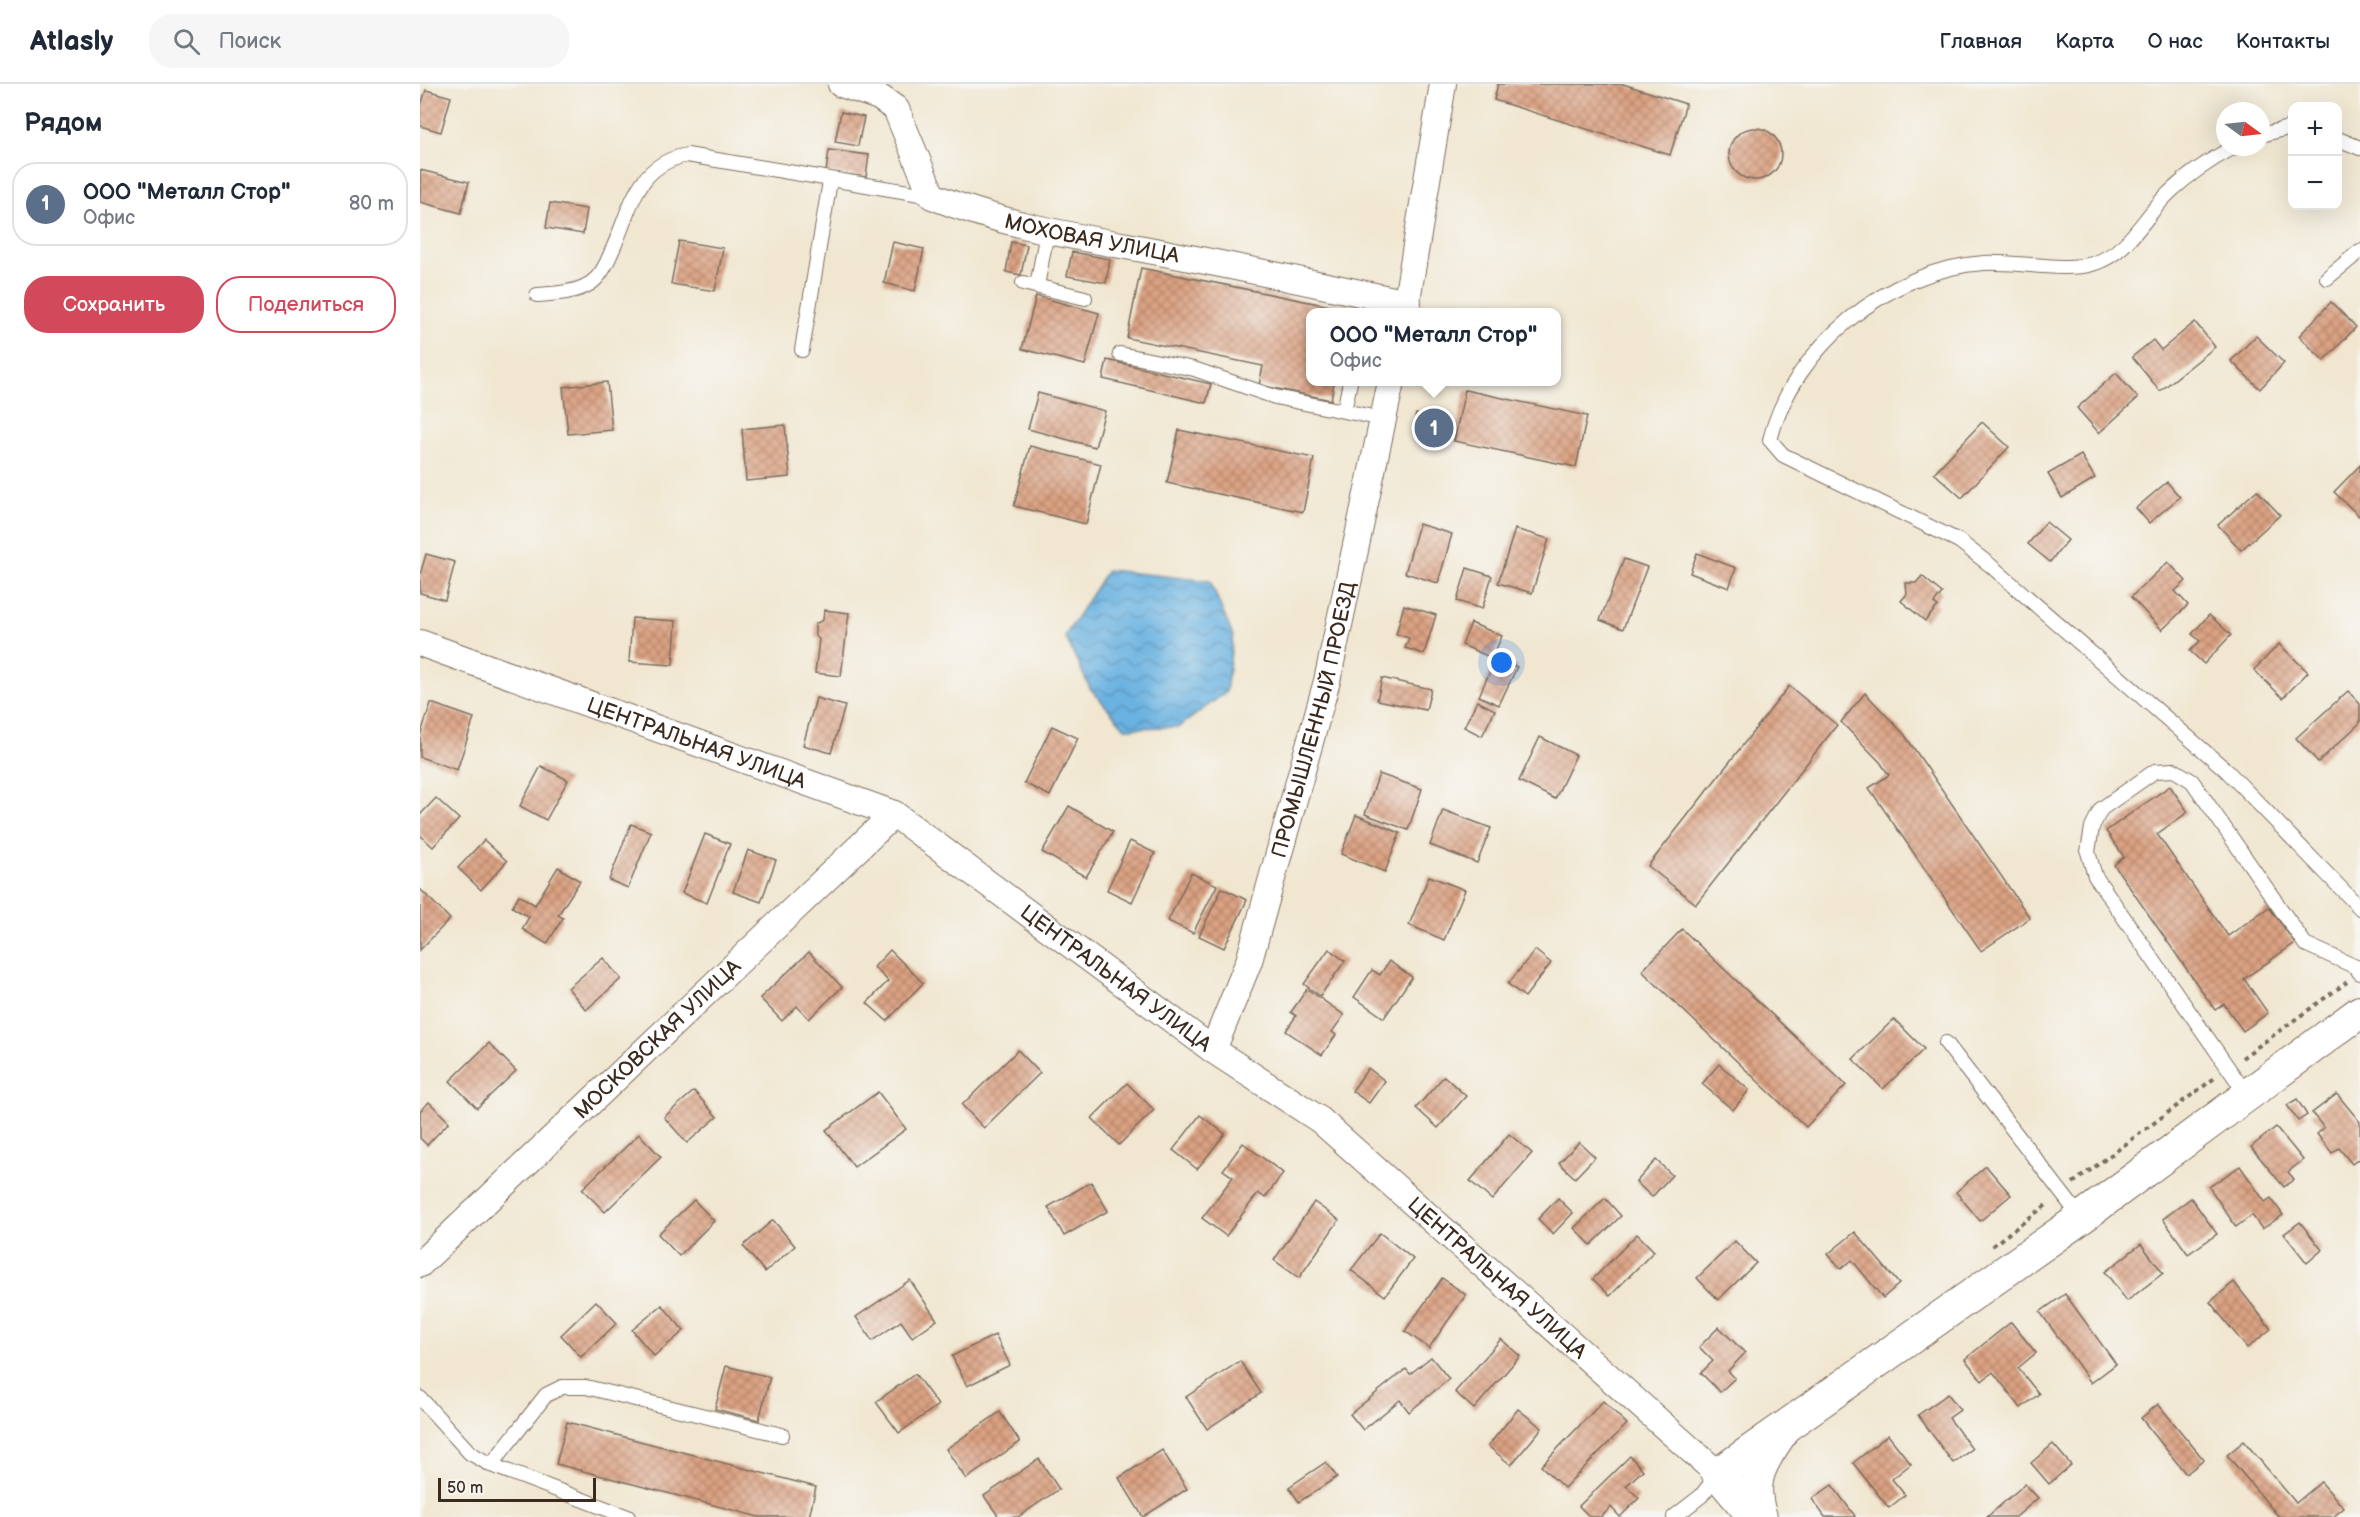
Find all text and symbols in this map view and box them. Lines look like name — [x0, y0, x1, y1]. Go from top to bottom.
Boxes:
search box — [149, 14, 569, 68]
text: Atlasly — [30, 25, 113, 58]
icon: search — [170, 25, 203, 58]
text: Поиск — [218, 28, 281, 55]
text: Главная — [1939, 29, 2022, 54]
text: Карта — [2055, 29, 2114, 54]
text: О нас — [2147, 29, 2203, 54]
text: Контакты — [2236, 29, 2330, 54]
north arrow — [2216, 102, 2270, 156]
map controls — [2288, 102, 2342, 210]
button: + — [2288, 102, 2342, 156]
text: Рядом — [24, 108, 102, 139]
button: − — [2288, 156, 2342, 210]
text: ООО "Металл Стор" — [83, 179, 291, 206]
text: 1 — [41, 192, 50, 216]
text: 80 m — [349, 192, 394, 216]
text: Офис — [83, 206, 135, 230]
street label: МОХОВАЯ УЛИЦА — [1002, 209, 1182, 269]
button: Сохранить — [24, 276, 204, 333]
button: Поделиться — [216, 276, 396, 333]
popup — [1306, 308, 1561, 386]
text: ООО "Металл Стор" — [1330, 322, 1537, 349]
text: Офис — [1330, 349, 1382, 373]
pin: 1 — [1414, 406, 1454, 450]
street label: ПРОМЫШЛЕННЫЙ ПРОЕЗД — [1266, 579, 1361, 861]
your location — [1487, 648, 1516, 677]
street label: ЦЕНТРАЛЬНАЯ УЛИЦА — [583, 692, 810, 794]
street label: ЦЕНТРАЛЬНАЯ УЛИЦА — [1015, 900, 1216, 1058]
street label: МОСКОВСКАЯ УЛИЦА — [569, 954, 746, 1124]
street label: ЦЕНТРАЛЬНАЯ УЛИЦА — [1402, 1192, 1592, 1364]
scale bar — [438, 1475, 596, 1502]
text: 50 m — [447, 1479, 483, 1498]

